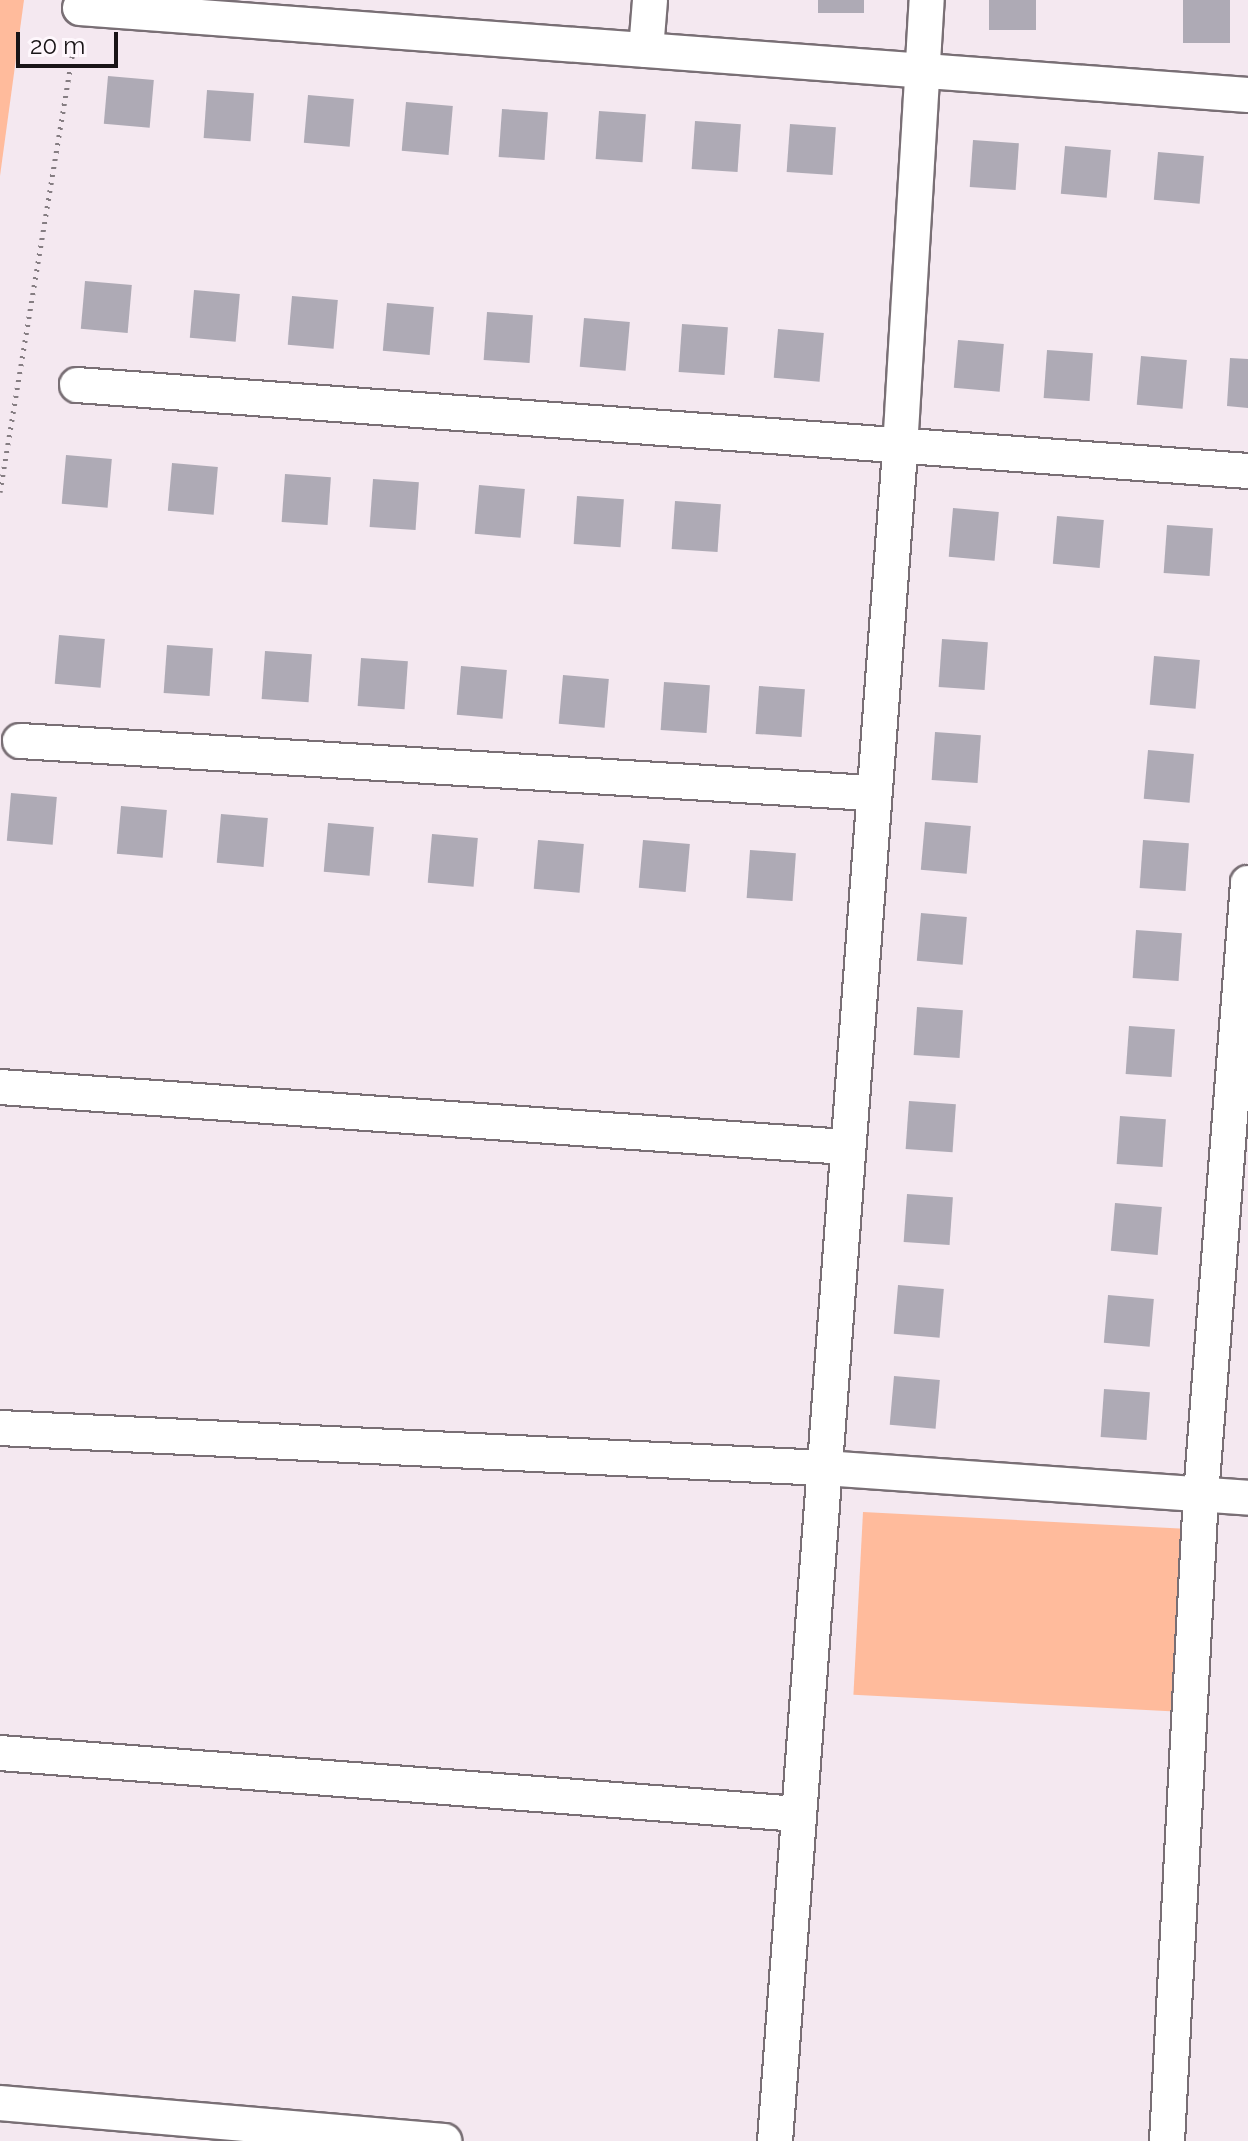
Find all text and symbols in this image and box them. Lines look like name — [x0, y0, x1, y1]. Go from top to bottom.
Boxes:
scale bar — [20, 16, 122, 66]
text: 20 m — [30, 31, 85, 60]

